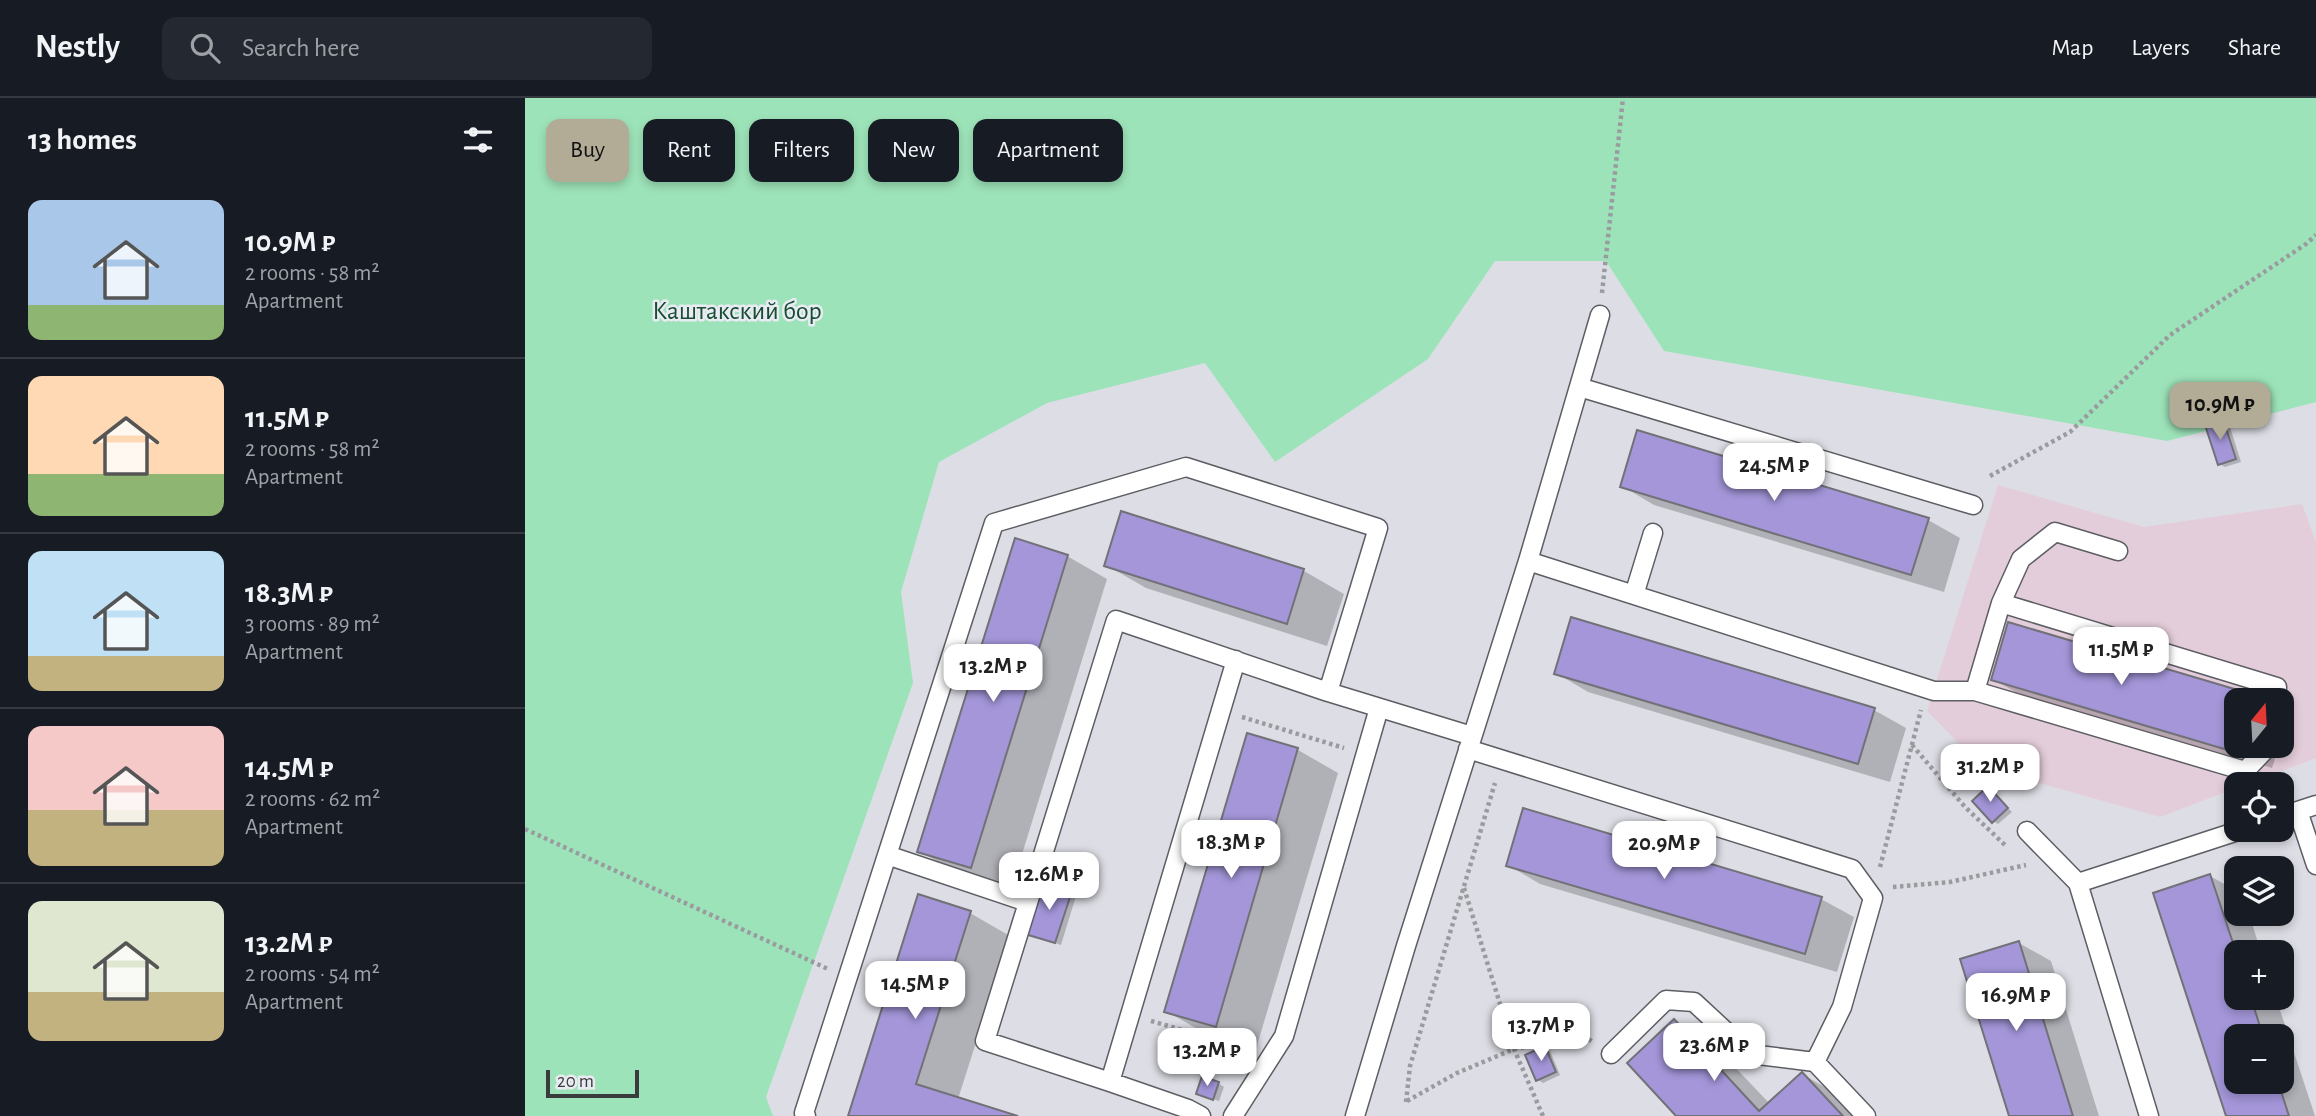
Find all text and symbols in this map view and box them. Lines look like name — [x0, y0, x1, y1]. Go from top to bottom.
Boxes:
search box — [162, 17, 652, 80]
icon: search — [186, 29, 224, 67]
text: Nestly — [35, 31, 120, 64]
text: Search here — [242, 35, 360, 61]
text: Map — [2051, 36, 2093, 60]
text: Layers — [2131, 36, 2190, 60]
text: Share — [2228, 36, 2281, 60]
chip: Buy — [546, 119, 629, 182]
chip: Rent — [643, 119, 735, 182]
chip: Filters — [749, 119, 854, 182]
chip: New — [868, 119, 959, 182]
chip: Apartment — [973, 119, 1123, 182]
icon: filters — [459, 121, 497, 159]
text: 13 homes — [28, 125, 137, 155]
text: 10.9M ₽ — [245, 227, 335, 257]
icon: home — [84, 228, 168, 312]
text: 2 rooms · 58 m² — [245, 262, 380, 285]
text: Apartment — [245, 290, 343, 313]
park label: Каштакский бор — [652, 298, 822, 324]
pin: 10.9M ₽ — [2155, 382, 2285, 442]
text: 10.9M ₽ — [2185, 393, 2255, 416]
text: 11.5M ₽ — [245, 403, 329, 433]
icon: home — [84, 404, 168, 488]
text: 2 rooms · 58 m² — [245, 438, 380, 461]
pin: 24.5M ₽ — [1709, 444, 1839, 503]
text: 24.5M ₽ — [1739, 454, 1809, 477]
text: Apartment — [245, 466, 343, 489]
text: 18.3M ₽ — [245, 578, 333, 608]
icon: home — [84, 579, 168, 663]
text: 3 rooms · 89 m² — [245, 613, 380, 636]
pin: 11.5M ₽ — [2056, 628, 2186, 687]
text: 11.5M ₽ — [2089, 638, 2153, 661]
text: Apartment — [245, 641, 343, 664]
pin: 13.2M ₽ — [928, 644, 1058, 704]
text: 13.2M ₽ — [960, 655, 1026, 678]
north arrow — [2224, 688, 2294, 758]
map controls — [2224, 688, 2294, 1094]
pin: 31.2M ₽ — [1925, 744, 2055, 804]
text: 14.5M ₽ — [245, 753, 333, 783]
icon: home — [84, 754, 168, 838]
text: 31.2M ₽ — [1957, 755, 2023, 778]
button: locate — [2224, 772, 2294, 842]
text: 2 rooms · 62 m² — [245, 788, 380, 811]
text: Apartment — [245, 816, 343, 839]
pin: 18.3M ₽ — [1166, 820, 1296, 880]
pin: 20.9M ₽ — [1599, 822, 1729, 881]
text: 18.3M ₽ — [1197, 831, 1265, 854]
text: 20.9M ₽ — [1628, 832, 1700, 855]
pin: 12.6M ₽ — [984, 852, 1114, 912]
button: layers — [2224, 856, 2294, 926]
text: 12.6M ₽ — [1015, 863, 1083, 886]
text: 13.2M ₽ — [245, 928, 332, 958]
icon: home — [84, 929, 168, 1013]
button: + — [2224, 940, 2294, 1010]
pin: 14.5M ₽ — [850, 962, 980, 1021]
text: 2 rooms · 54 m² — [245, 963, 380, 986]
text: 14.5M ₽ — [881, 972, 949, 995]
pin: 16.9M ₽ — [1951, 974, 2081, 1033]
text: 16.9M ₽ — [1982, 984, 2050, 1007]
text: Apartment — [245, 991, 343, 1014]
pin: 13.7M ₽ — [1476, 1004, 1606, 1063]
text: 13.7M ₽ — [1508, 1014, 1574, 1037]
pin: 23.6M ₽ — [1649, 1024, 1779, 1083]
button: − — [2224, 1024, 2294, 1094]
pin: 13.2M ₽ — [1142, 1028, 1272, 1088]
text: 23.6M ₽ — [1679, 1034, 1749, 1057]
text: 13.2M ₽ — [1174, 1039, 1240, 1062]
scale bar — [546, 1067, 639, 1099]
text: 20 m — [557, 1072, 594, 1091]

